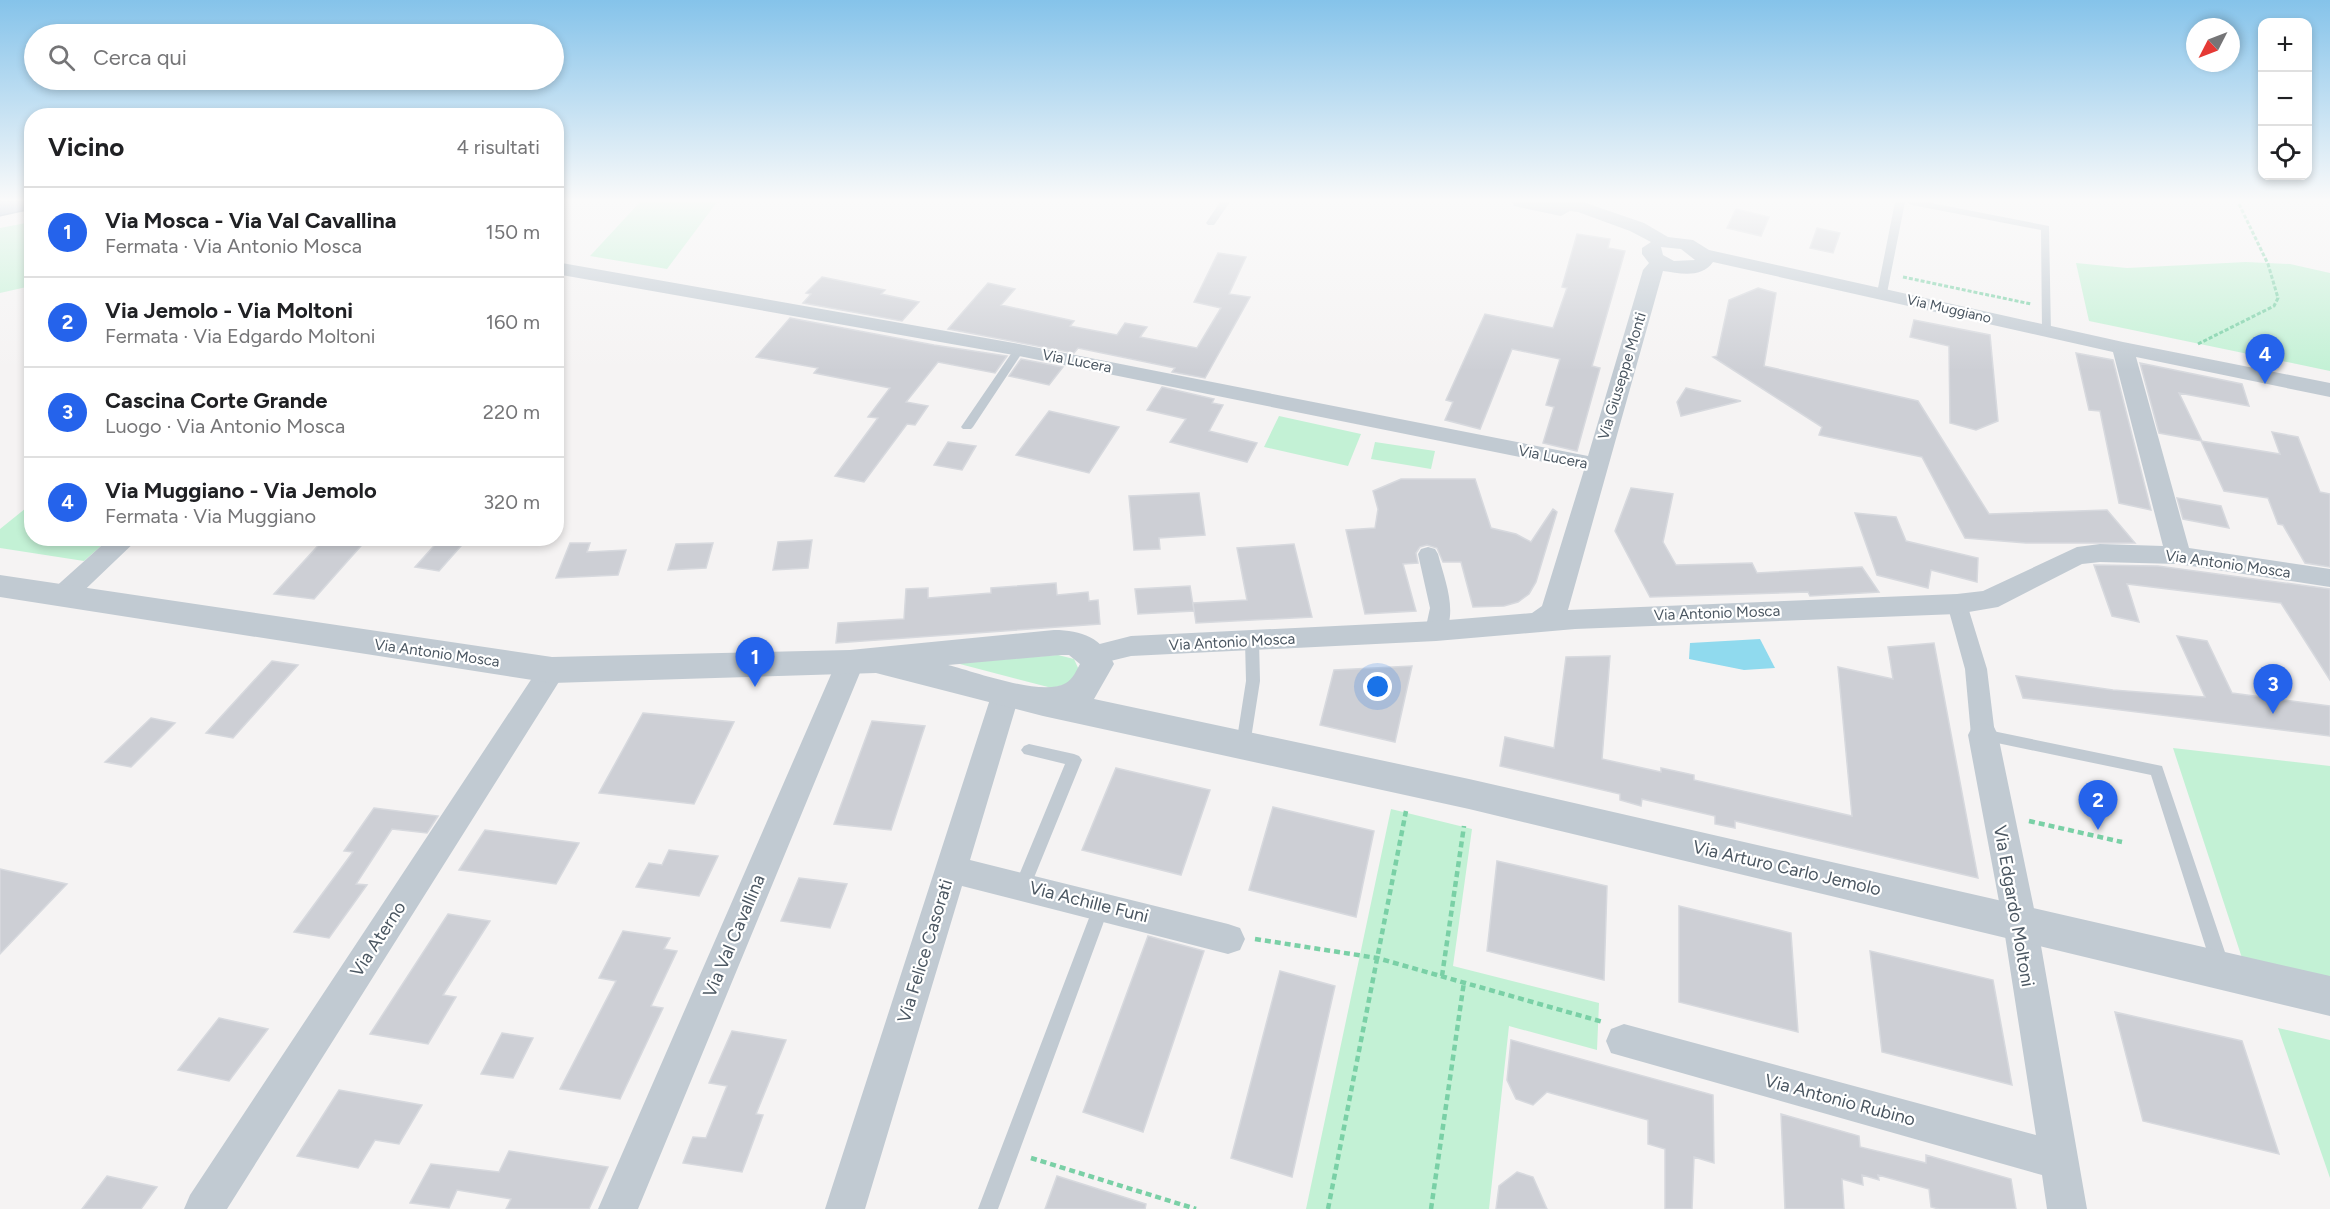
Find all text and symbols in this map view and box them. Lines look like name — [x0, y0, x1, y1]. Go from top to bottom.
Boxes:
north arrow — [2186, 18, 2240, 72]
map controls — [2258, 18, 2312, 180]
button: + — [2258, 18, 2312, 72]
search box — [24, 24, 564, 90]
icon: search — [45, 41, 78, 74]
text: Cerca qui — [93, 44, 187, 71]
button: − — [2258, 72, 2312, 126]
button: locate — [2258, 126, 2312, 180]
text: Vicino — [48, 131, 124, 163]
text: 4 risultati — [456, 135, 540, 159]
text: Via Mosca - Via Val Cavallina — [105, 207, 396, 234]
text: 1 — [63, 220, 72, 244]
text: 150 m — [485, 220, 540, 244]
text: Fermata · Via Antonio Mosca — [105, 234, 362, 258]
street label: Via Muggiano — [1905, 291, 1993, 327]
text: Via Jemolo - Via Moltoni — [105, 297, 353, 324]
text: 2 — [62, 310, 73, 334]
text: 160 m — [486, 310, 540, 334]
street label: Via Giuseppe Monti — [1594, 310, 1650, 442]
text: Fermata · Via Edgardo Moltoni — [105, 324, 375, 348]
pin: 4 — [2246, 334, 2284, 384]
street label: Via Lucera — [1041, 345, 1113, 377]
text: Cascina Corte Grande — [105, 387, 328, 414]
text: 3 — [62, 400, 73, 424]
text: 220 m — [483, 400, 540, 424]
text: Luogo · Via Antonio Mosca — [105, 414, 345, 438]
street label: Via Lucera — [1517, 441, 1589, 473]
text: Via Muggiano - Via Jemolo — [105, 477, 377, 504]
text: 4 — [61, 490, 74, 514]
text: 320 m — [483, 490, 540, 514]
text: Fermata · Via Muggiano — [105, 504, 316, 528]
street label: Via Antonio Mosca — [2164, 546, 2292, 582]
street label: Via Antonio Mosca — [1653, 602, 1781, 624]
street label: Via Antonio Mosca — [1168, 630, 1296, 654]
street label: Via Antonio Mosca — [373, 635, 501, 671]
pin: 1 — [736, 638, 774, 687]
pin: 3 — [2254, 664, 2292, 714]
your location — [1363, 672, 1392, 701]
pin: 2 — [2078, 780, 2118, 830]
street label: Via Edgardo Moltoni — [1989, 823, 2039, 989]
street label: Via Arturo Carlo Jemolo — [1691, 836, 1883, 900]
street label: Via Val Cavallina — [698, 871, 770, 1001]
street label: Via Felice Casorati — [893, 876, 957, 1026]
street label: Via Achille Funi — [1027, 877, 1151, 927]
street label: Via Aterno — [345, 897, 411, 981]
street label: Via Antonio Rubino — [1762, 1069, 1918, 1131]

